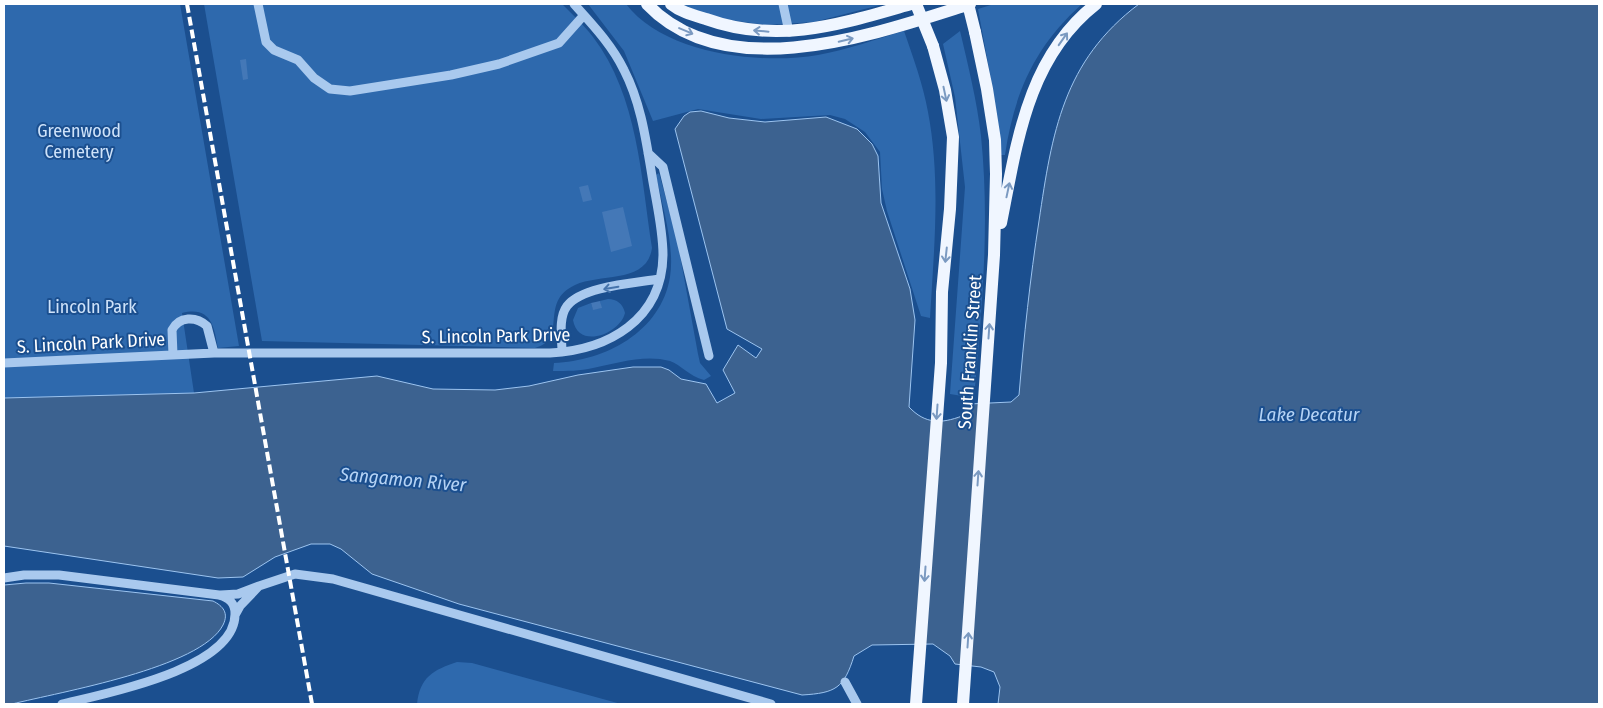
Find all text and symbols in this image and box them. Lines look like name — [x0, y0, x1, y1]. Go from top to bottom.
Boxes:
one-way arrow — [678, 27, 694, 36]
one-way arrow — [753, 27, 769, 36]
one-way arrow — [1058, 32, 1068, 46]
one-way arrow — [837, 35, 853, 44]
one-way arrow — [941, 85, 950, 101]
park label: Greenwood Cemetery — [37, 120, 121, 163]
one-way arrow — [1003, 182, 1013, 198]
one-way arrow — [941, 247, 951, 263]
street label: South Franklin Street — [954, 274, 986, 430]
one-way arrow — [603, 283, 619, 293]
park label: Lincoln Park — [47, 296, 137, 318]
one-way arrow — [984, 323, 993, 339]
street label: S. Lincoln Park Drive — [422, 324, 571, 348]
street label: S. Lincoln Park Drive — [16, 328, 166, 358]
water label: Lake Decatur — [1259, 403, 1361, 426]
one-way arrow — [933, 404, 942, 420]
water label: Sangamon River — [338, 462, 468, 497]
one-way arrow — [974, 470, 983, 486]
one-way arrow — [920, 566, 929, 582]
one-way arrow — [963, 633, 972, 649]

